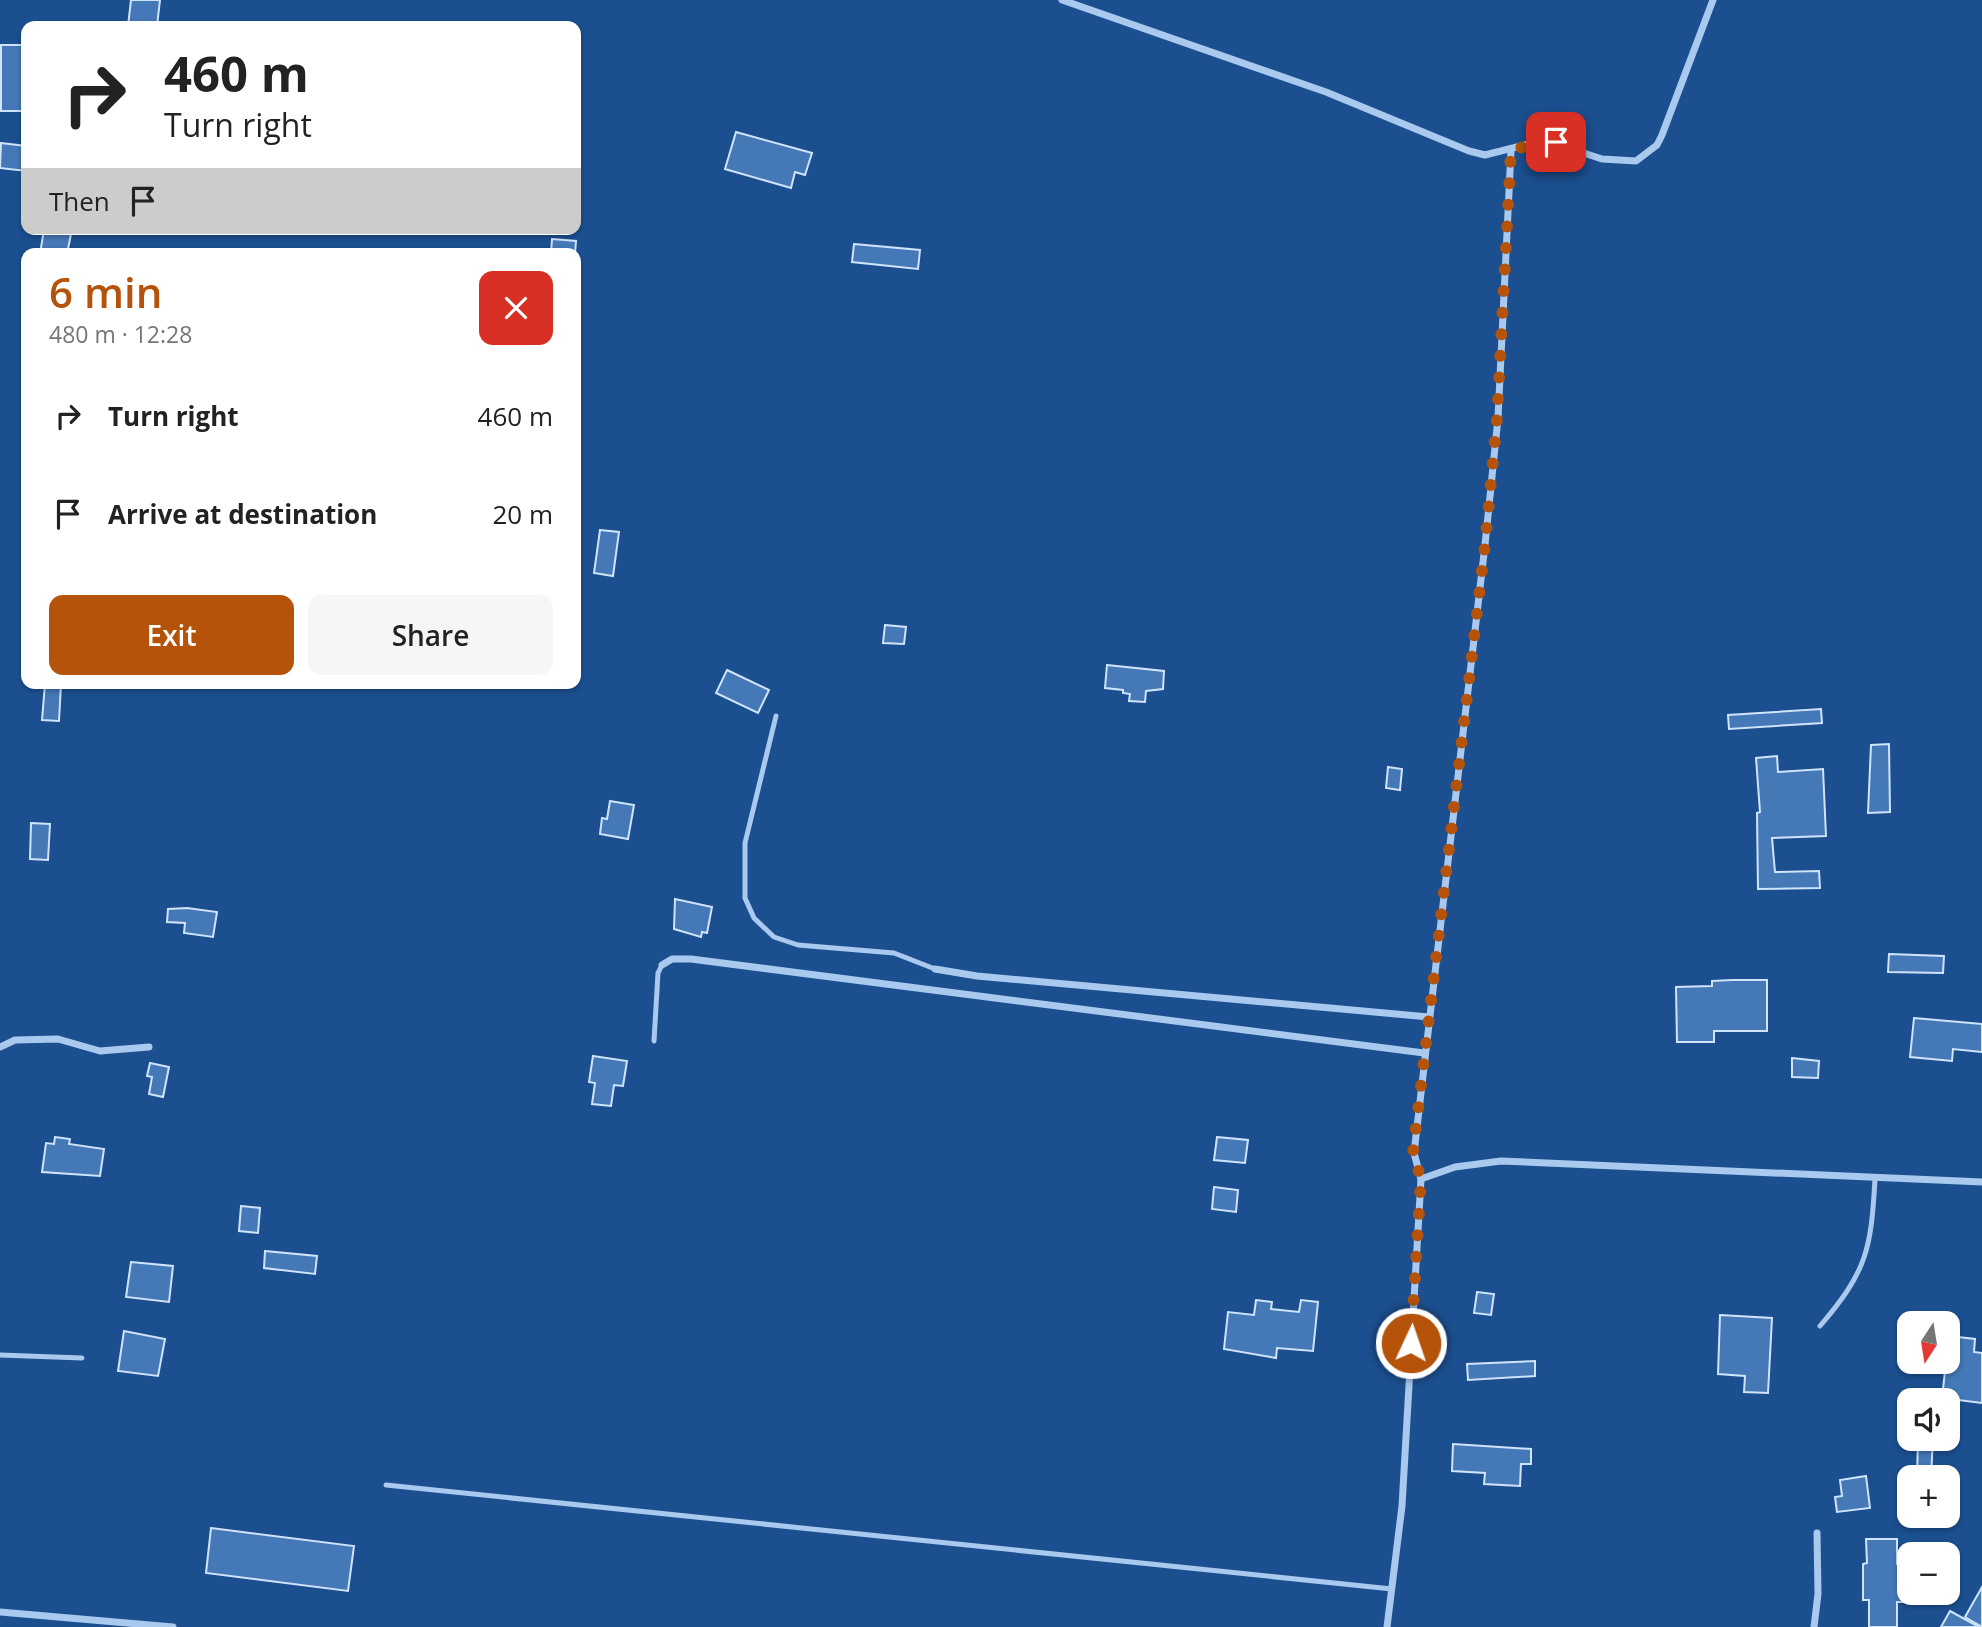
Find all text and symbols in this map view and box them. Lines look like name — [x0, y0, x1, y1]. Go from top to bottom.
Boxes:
text: 460 m — [164, 40, 309, 106]
icon: right — [49, 49, 140, 140]
text: Turn right — [164, 103, 312, 146]
pin — [1526, 112, 1586, 172]
icon: arrive — [1537, 123, 1575, 161]
icon: arrive — [124, 182, 162, 220]
text: Then — [49, 183, 110, 219]
text: 6 min — [49, 263, 162, 320]
button: close — [479, 271, 553, 345]
text: 480 m · 12:28 — [49, 318, 192, 350]
icon: right — [49, 397, 87, 435]
text: Turn right — [108, 398, 239, 434]
text: 460 m — [478, 398, 553, 434]
icon: arrive — [49, 495, 87, 533]
text: Arrive at destination — [108, 496, 377, 532]
text: 20 m — [492, 496, 553, 532]
button: Exit — [49, 595, 294, 675]
button: Share — [308, 595, 553, 675]
position arrow — [1374, 1306, 1448, 1380]
north arrow — [1897, 1311, 1960, 1374]
map controls — [1897, 1311, 1960, 1605]
button: sound — [1897, 1388, 1960, 1451]
button: + — [1897, 1465, 1960, 1528]
button: − — [1897, 1542, 1960, 1605]

